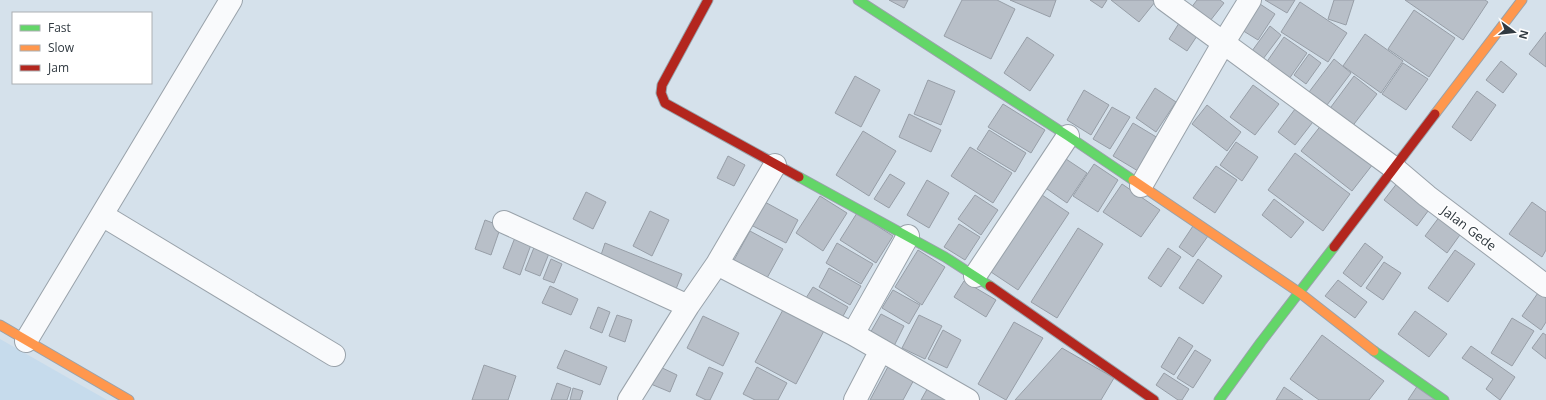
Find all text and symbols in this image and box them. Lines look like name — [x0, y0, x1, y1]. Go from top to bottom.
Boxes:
legend — [12, 12, 152, 84]
north arrow — [1494, 12, 1534, 52]
text: Fast — [48, 19, 71, 36]
text: N — [1516, 28, 1533, 41]
text: Slow — [48, 39, 75, 56]
text: Jam — [47, 59, 69, 76]
street label: Jalan Gede — [1436, 200, 1500, 255]

